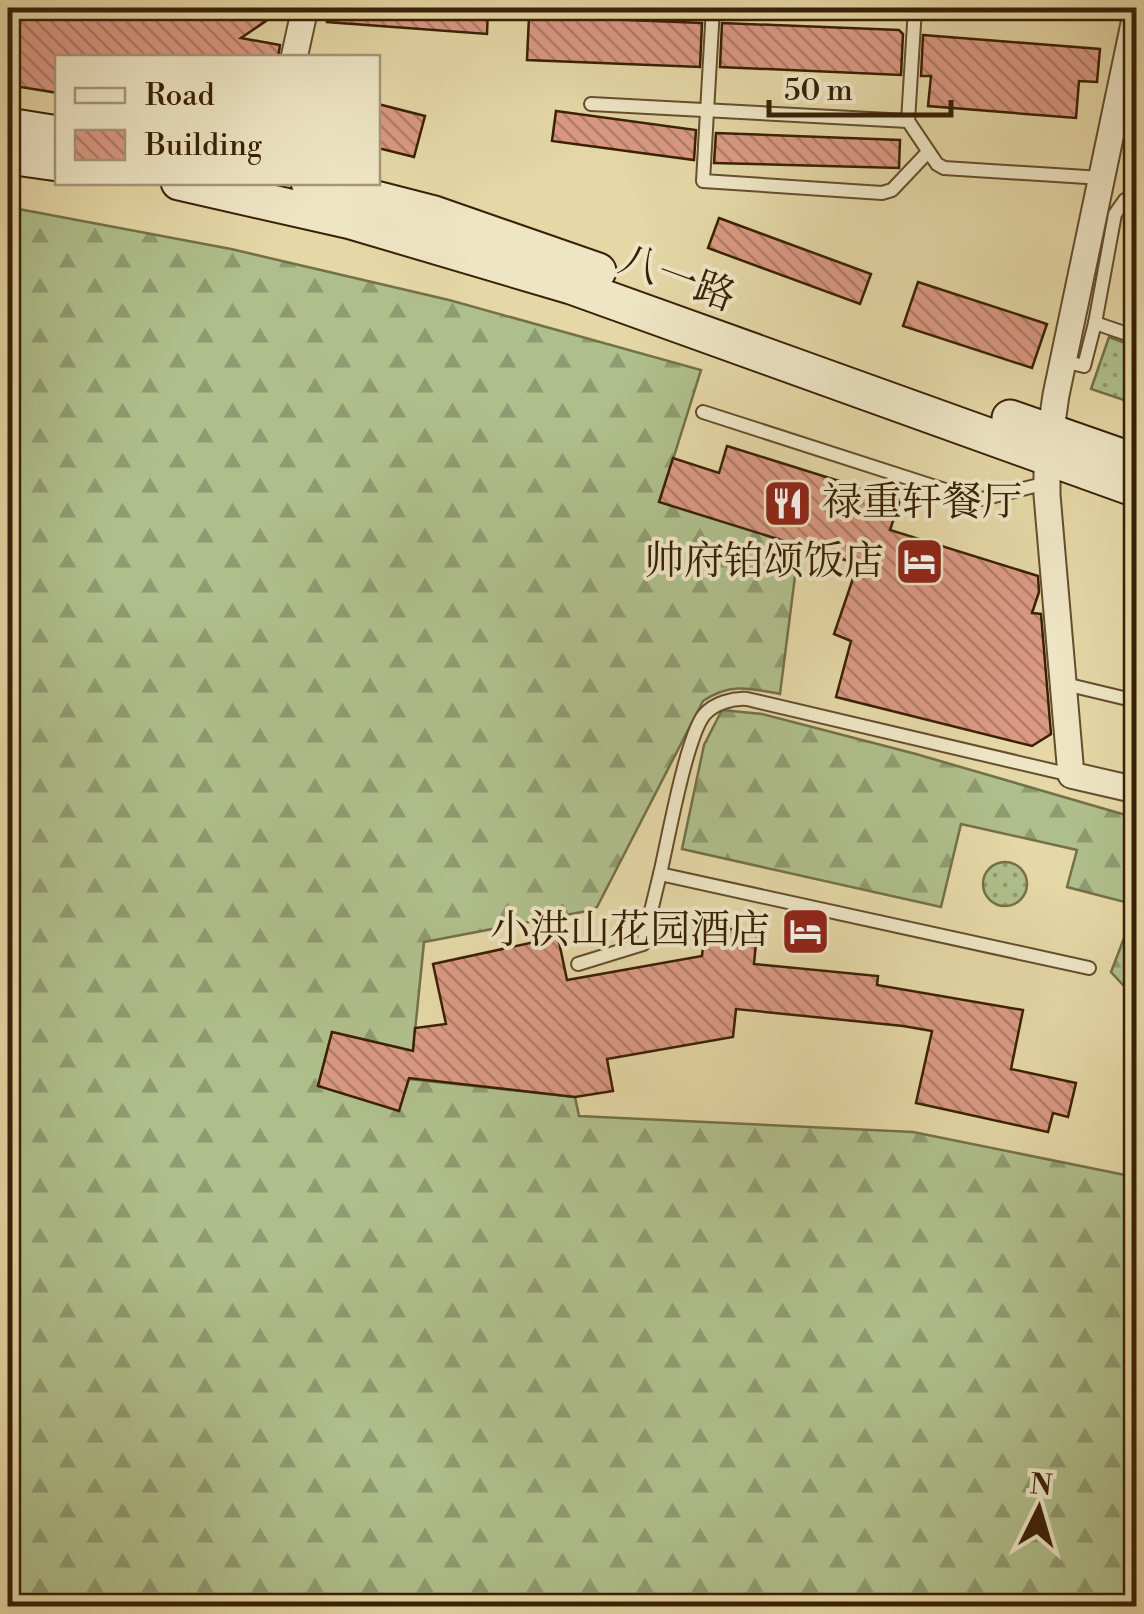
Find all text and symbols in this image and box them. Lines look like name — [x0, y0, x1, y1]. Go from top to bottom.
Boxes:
legend — [55, 55, 380, 185]
scale bar — [769, 55, 952, 117]
text: 50 m — [784, 72, 853, 110]
text: Road — [145, 77, 215, 115]
text: Building — [144, 127, 263, 165]
street label: 八一路 — [612, 235, 742, 323]
restaurant icon: 禄重轩餐厅 — [761, 477, 813, 529]
place label: 禄重轩餐厅 — [822, 478, 1022, 528]
hotel icon: 帅府铂颂饭店 — [893, 536, 945, 588]
place label: 帅府铂颂饭店 — [644, 537, 884, 587]
hotel icon: 小洪山花园酒店 — [779, 905, 831, 957]
place label: 小洪山花园酒店 — [490, 906, 770, 956]
north arrow — [989, 1459, 1089, 1559]
text: N — [1028, 1467, 1054, 1504]

